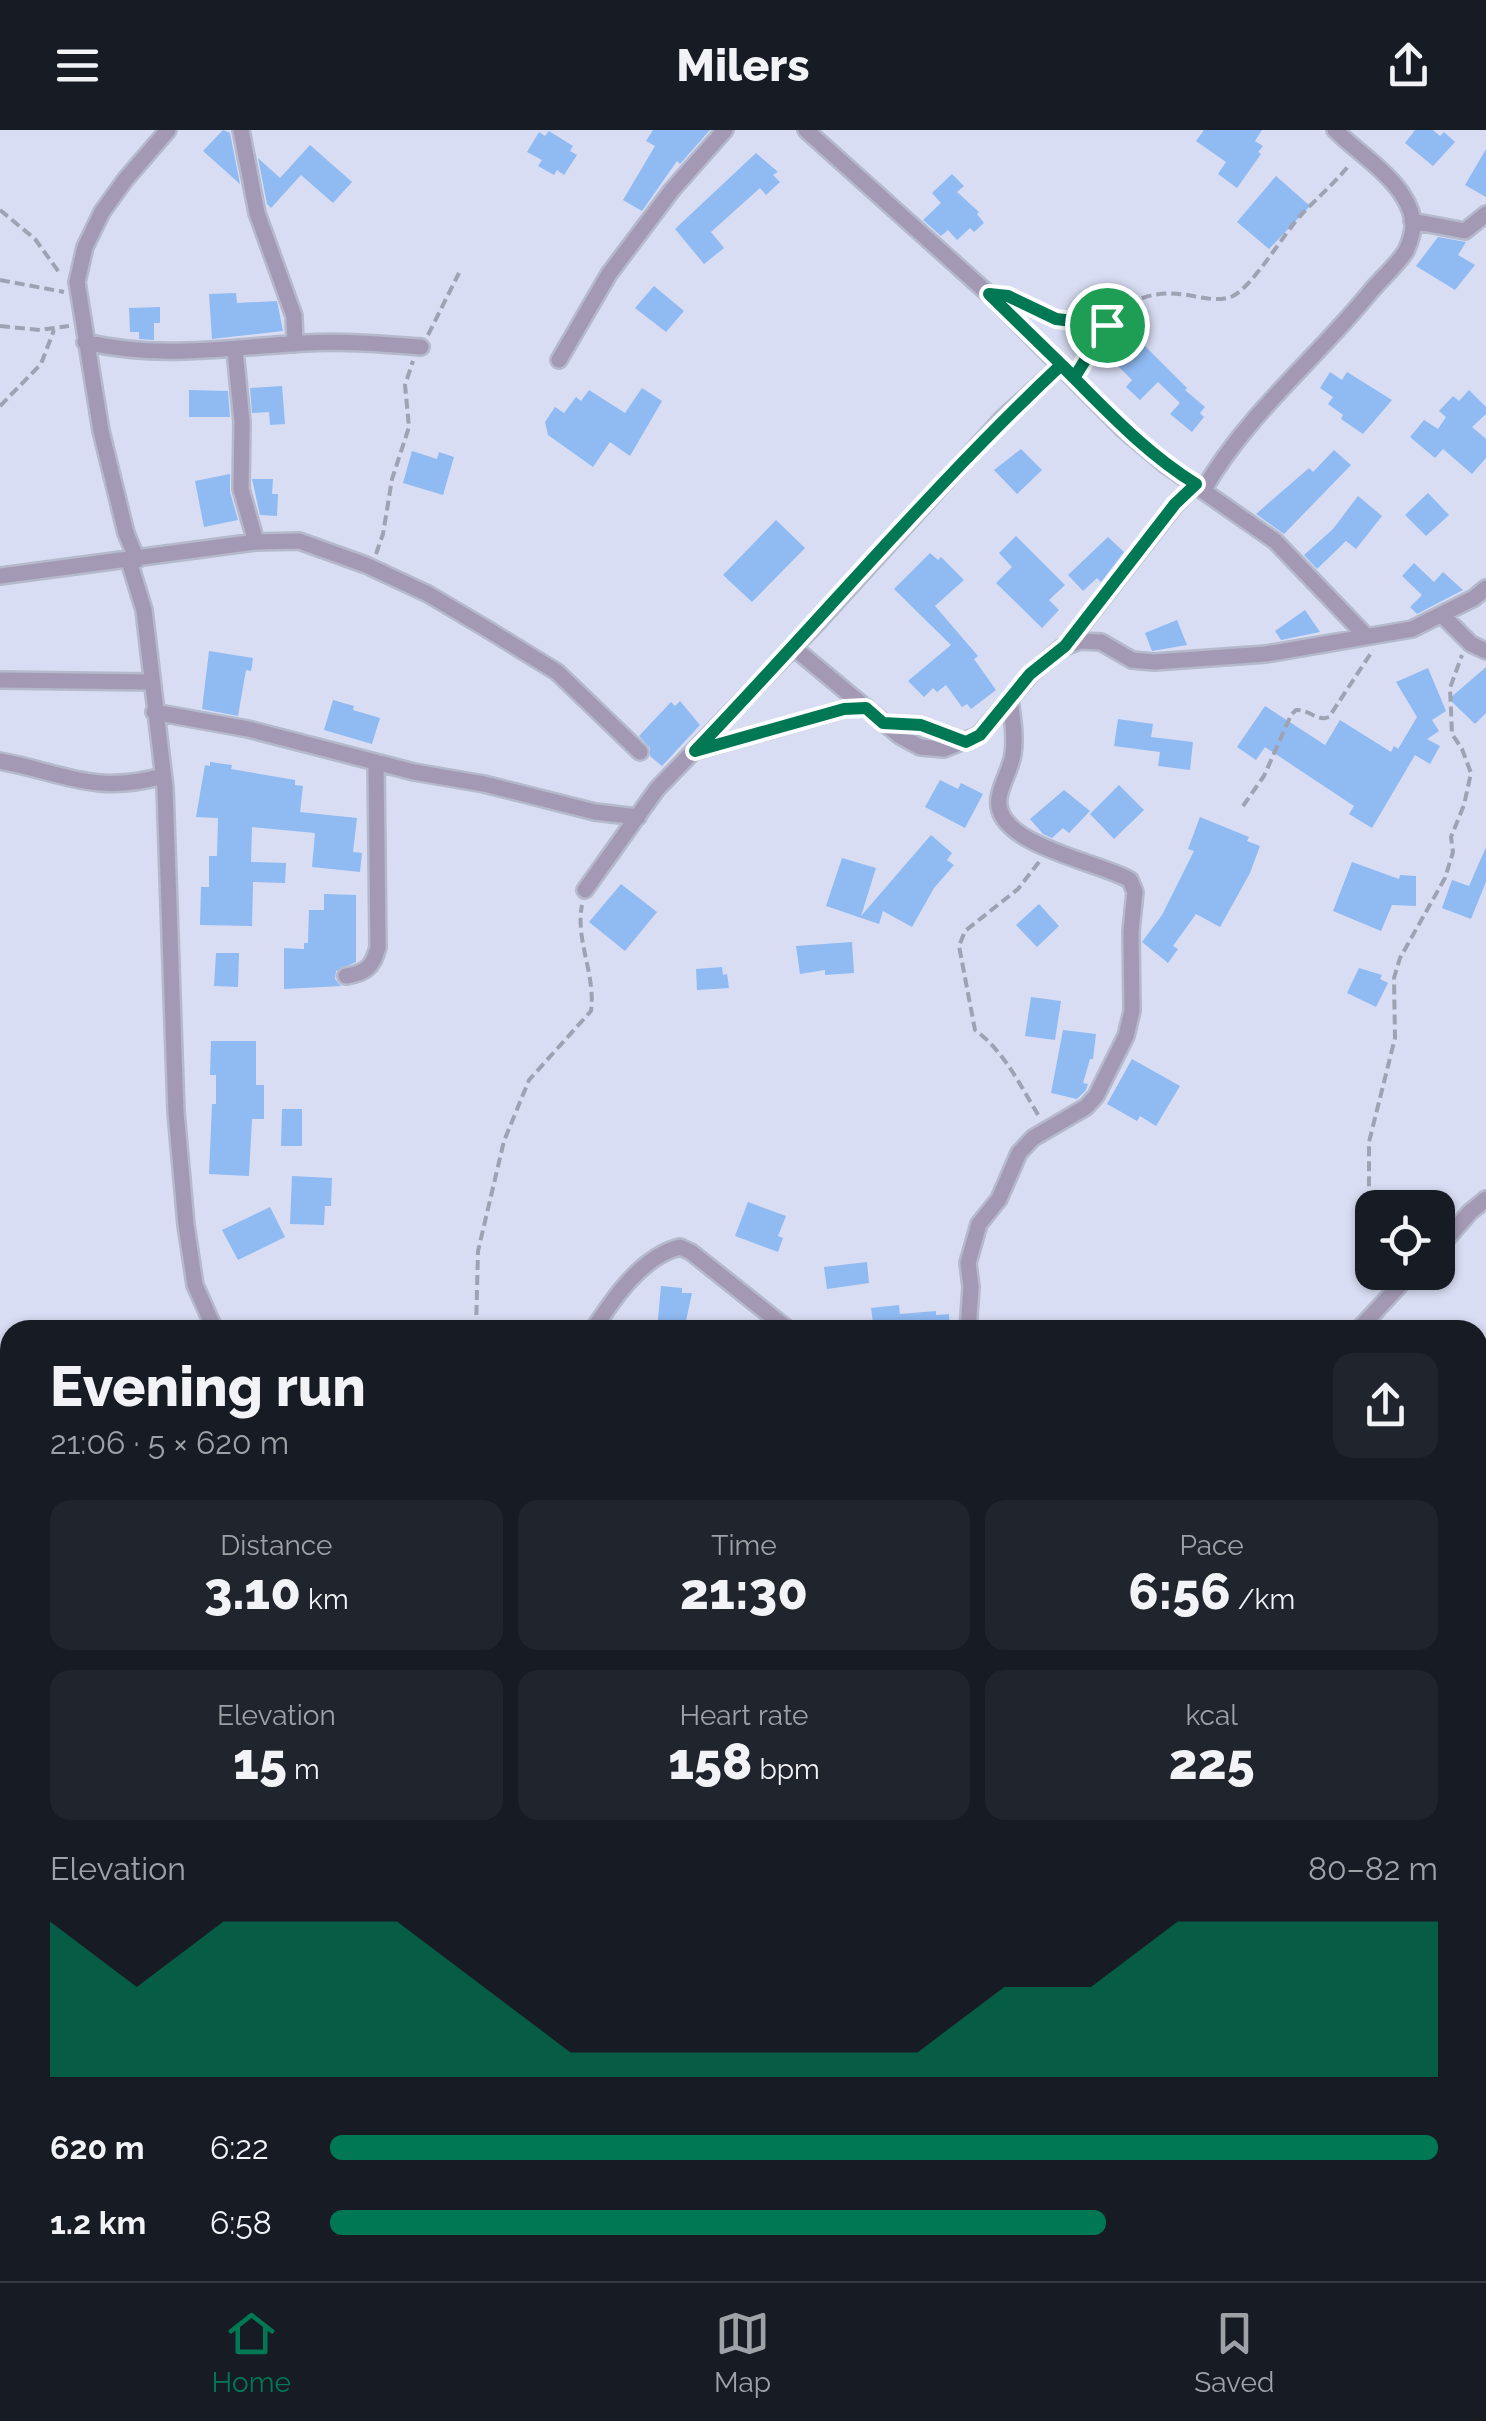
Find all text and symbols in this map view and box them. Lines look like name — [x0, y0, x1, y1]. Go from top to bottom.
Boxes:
icon: menu — [50, 38, 105, 93]
icon: share — [1381, 38, 1436, 93]
text: Milers — [676, 39, 810, 92]
pin — [1065, 283, 1150, 368]
icon: arrive — [1080, 298, 1135, 353]
map controls — [1355, 1190, 1455, 1290]
button: locate — [1355, 1190, 1455, 1290]
button: share — [1333, 1353, 1438, 1458]
text: Evening run — [50, 1354, 366, 1419]
text: 21:06 · 5 × 620 m — [50, 1424, 289, 1461]
text: Distance — [220, 1529, 332, 1562]
text: Time — [711, 1529, 777, 1562]
text: Pace — [1180, 1529, 1244, 1562]
text: 3.10 — [204, 1562, 301, 1621]
text: 21:30 — [680, 1562, 808, 1621]
text: 6:56 — [1128, 1562, 1231, 1621]
text: km — [301, 1583, 349, 1616]
text: /km — [1231, 1583, 1295, 1616]
text: Elevation — [217, 1699, 336, 1732]
text: Heart rate — [680, 1699, 808, 1732]
text: kcal — [1185, 1699, 1238, 1732]
text: 15 — [233, 1732, 287, 1791]
text: 158 — [668, 1732, 752, 1791]
text: 225 — [1169, 1732, 1255, 1791]
text: m — [287, 1753, 320, 1786]
text: bpm — [752, 1753, 820, 1786]
text: Elevation — [50, 1850, 186, 1887]
text: 80–82 m — [1308, 1850, 1438, 1887]
text: 620 m — [50, 2129, 145, 2166]
text: 6:22 — [210, 2129, 269, 2166]
text: 1.2 km — [50, 2204, 146, 2241]
text: 6:58 — [210, 2204, 272, 2241]
tab: Home — [212, 2306, 291, 2399]
tab: Map — [714, 2306, 771, 2399]
tab: Saved — [1194, 2306, 1274, 2399]

